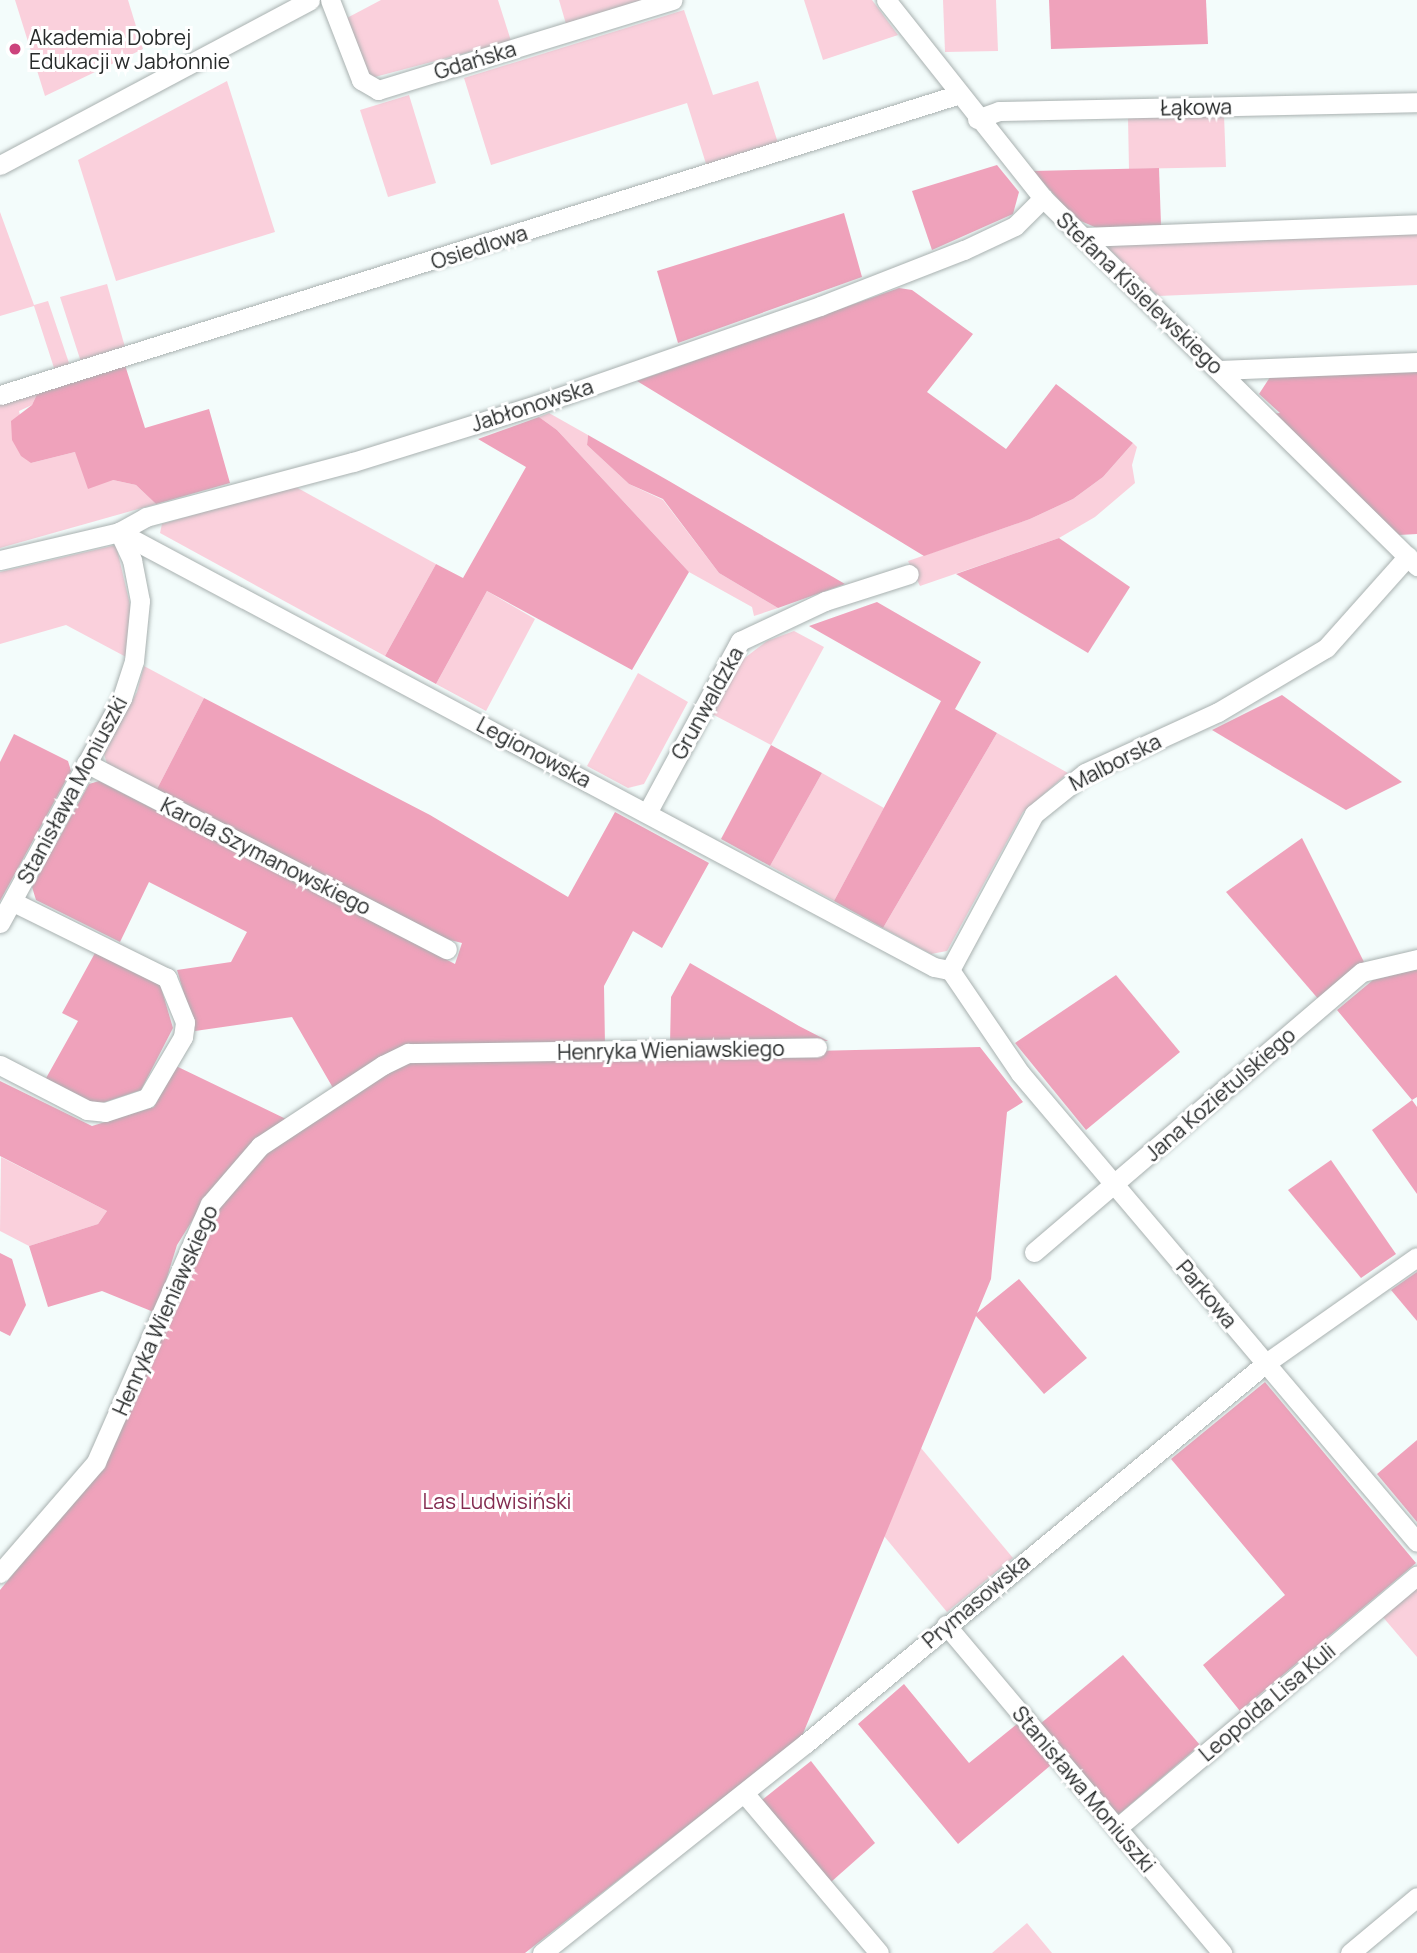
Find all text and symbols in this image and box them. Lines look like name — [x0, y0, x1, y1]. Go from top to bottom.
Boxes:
place label: Akademia Dobrej Edukacji w Jabłonnie — [29, 24, 230, 74]
street label: Gdańska — [431, 36, 519, 84]
marker: Akademia Dobrej Edukacji w Jabłonnie — [7, 41, 23, 57]
street label: Łąkowa — [1160, 94, 1232, 120]
street label: Stefana Kisielewskiego — [1051, 207, 1229, 379]
street label: Osiedlowa — [428, 220, 530, 274]
street label: Jabłonowska — [468, 373, 596, 437]
street label: Grunwaldzka — [666, 642, 748, 764]
street label: Stanisława Moniuszki — [12, 692, 132, 888]
street label: Legionowska — [472, 711, 596, 793]
street label: Malborska — [1065, 728, 1165, 796]
street label: Karola Szymanowskiego — [157, 792, 375, 920]
street label: Jana Kozietulskiego — [1140, 1022, 1300, 1166]
street label: Henryka Wieniawskiego — [557, 1035, 785, 1065]
street label: Henryka Wieniawskiego — [107, 1201, 223, 1419]
street label: Parkowa — [1171, 1255, 1243, 1333]
park label: Las Ludwisiński — [422, 1488, 572, 1514]
street label: Prymasowska — [917, 1549, 1035, 1653]
street label: Leopolda Lisa Kuli — [1194, 1638, 1340, 1766]
street label: Stanisława Moniuszki — [1007, 1701, 1161, 1877]

